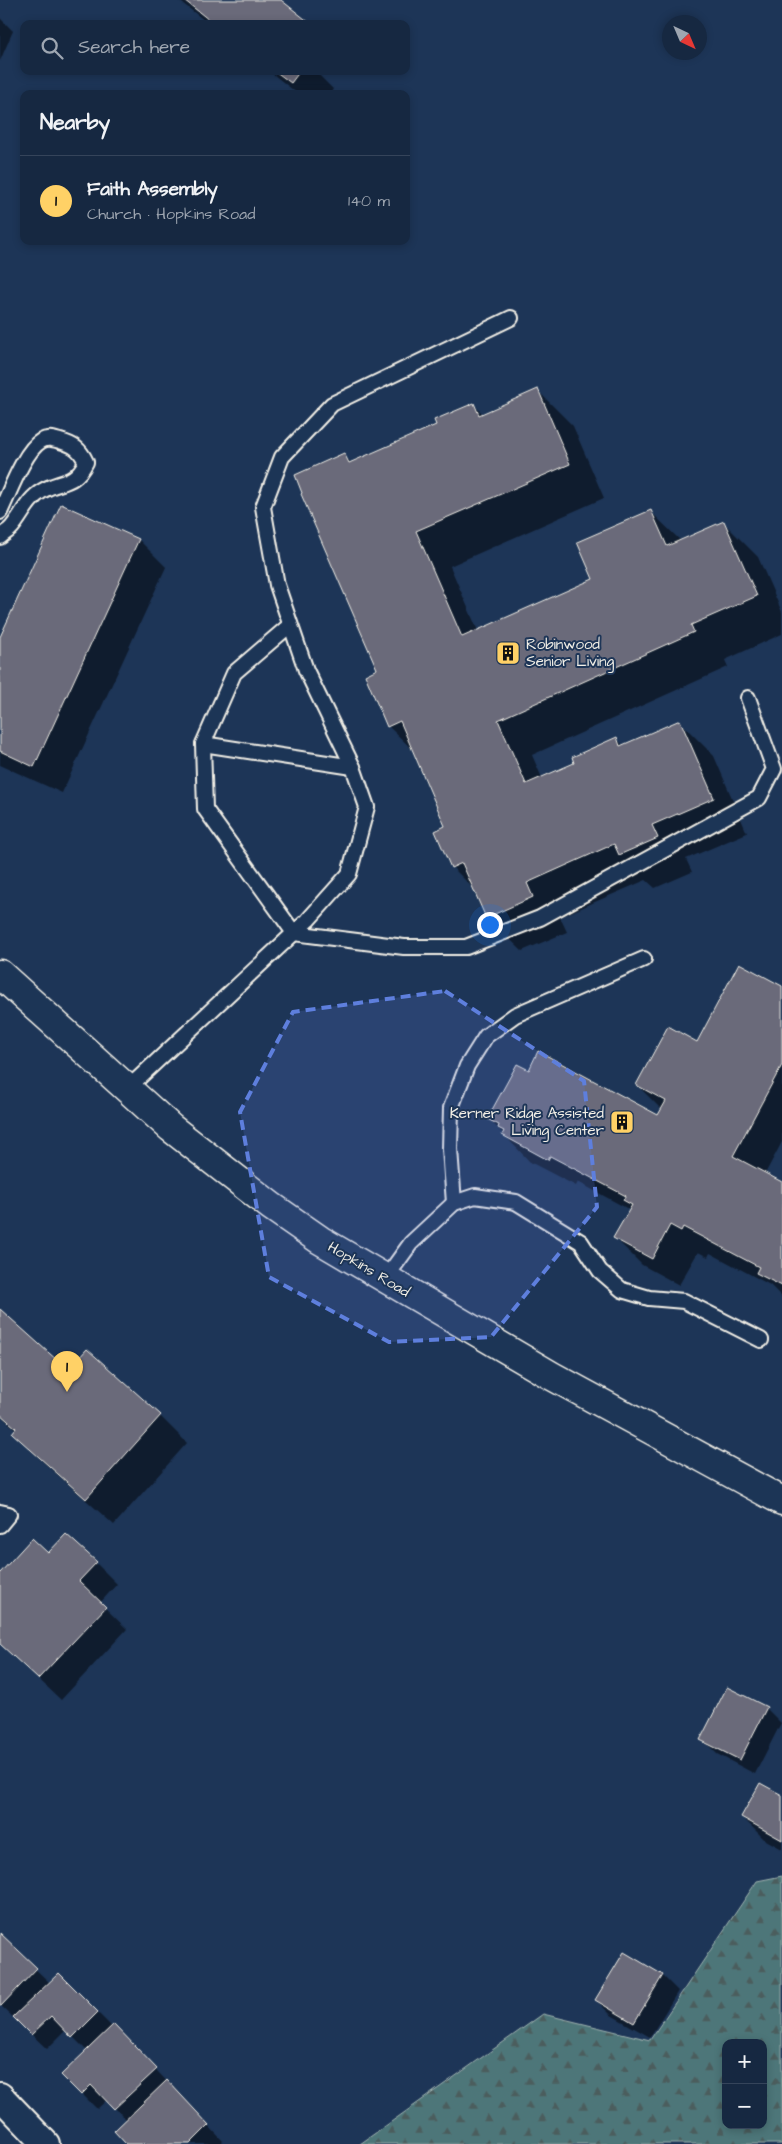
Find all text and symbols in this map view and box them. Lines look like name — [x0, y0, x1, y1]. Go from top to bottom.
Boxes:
north arrow — [662, 15, 707, 60]
search box — [20, 20, 410, 75]
icon: search — [38, 34, 66, 62]
text: Search here — [78, 34, 190, 61]
text: Nearby — [40, 108, 110, 137]
text: Faith Assembly — [87, 176, 218, 203]
text: 1 — [55, 190, 57, 212]
text: 140 m — [348, 190, 390, 212]
text: Church · Hopkins Road — [87, 203, 255, 225]
place label: Robinwood Senior Living — [526, 634, 614, 673]
building icon: Robinwood Senior Living — [495, 640, 521, 666]
your location — [477, 912, 503, 938]
place label: Kerner Ridge Assisted Living Center — [450, 1103, 604, 1142]
building icon: Kerner Ridge Assisted Living Center — [609, 1109, 635, 1135]
street label: Hopkins Road — [324, 1237, 414, 1302]
pin: 1 — [51, 1351, 83, 1392]
map controls — [722, 2039, 767, 2129]
button: + — [722, 2039, 767, 2084]
button: − — [722, 2084, 767, 2129]

